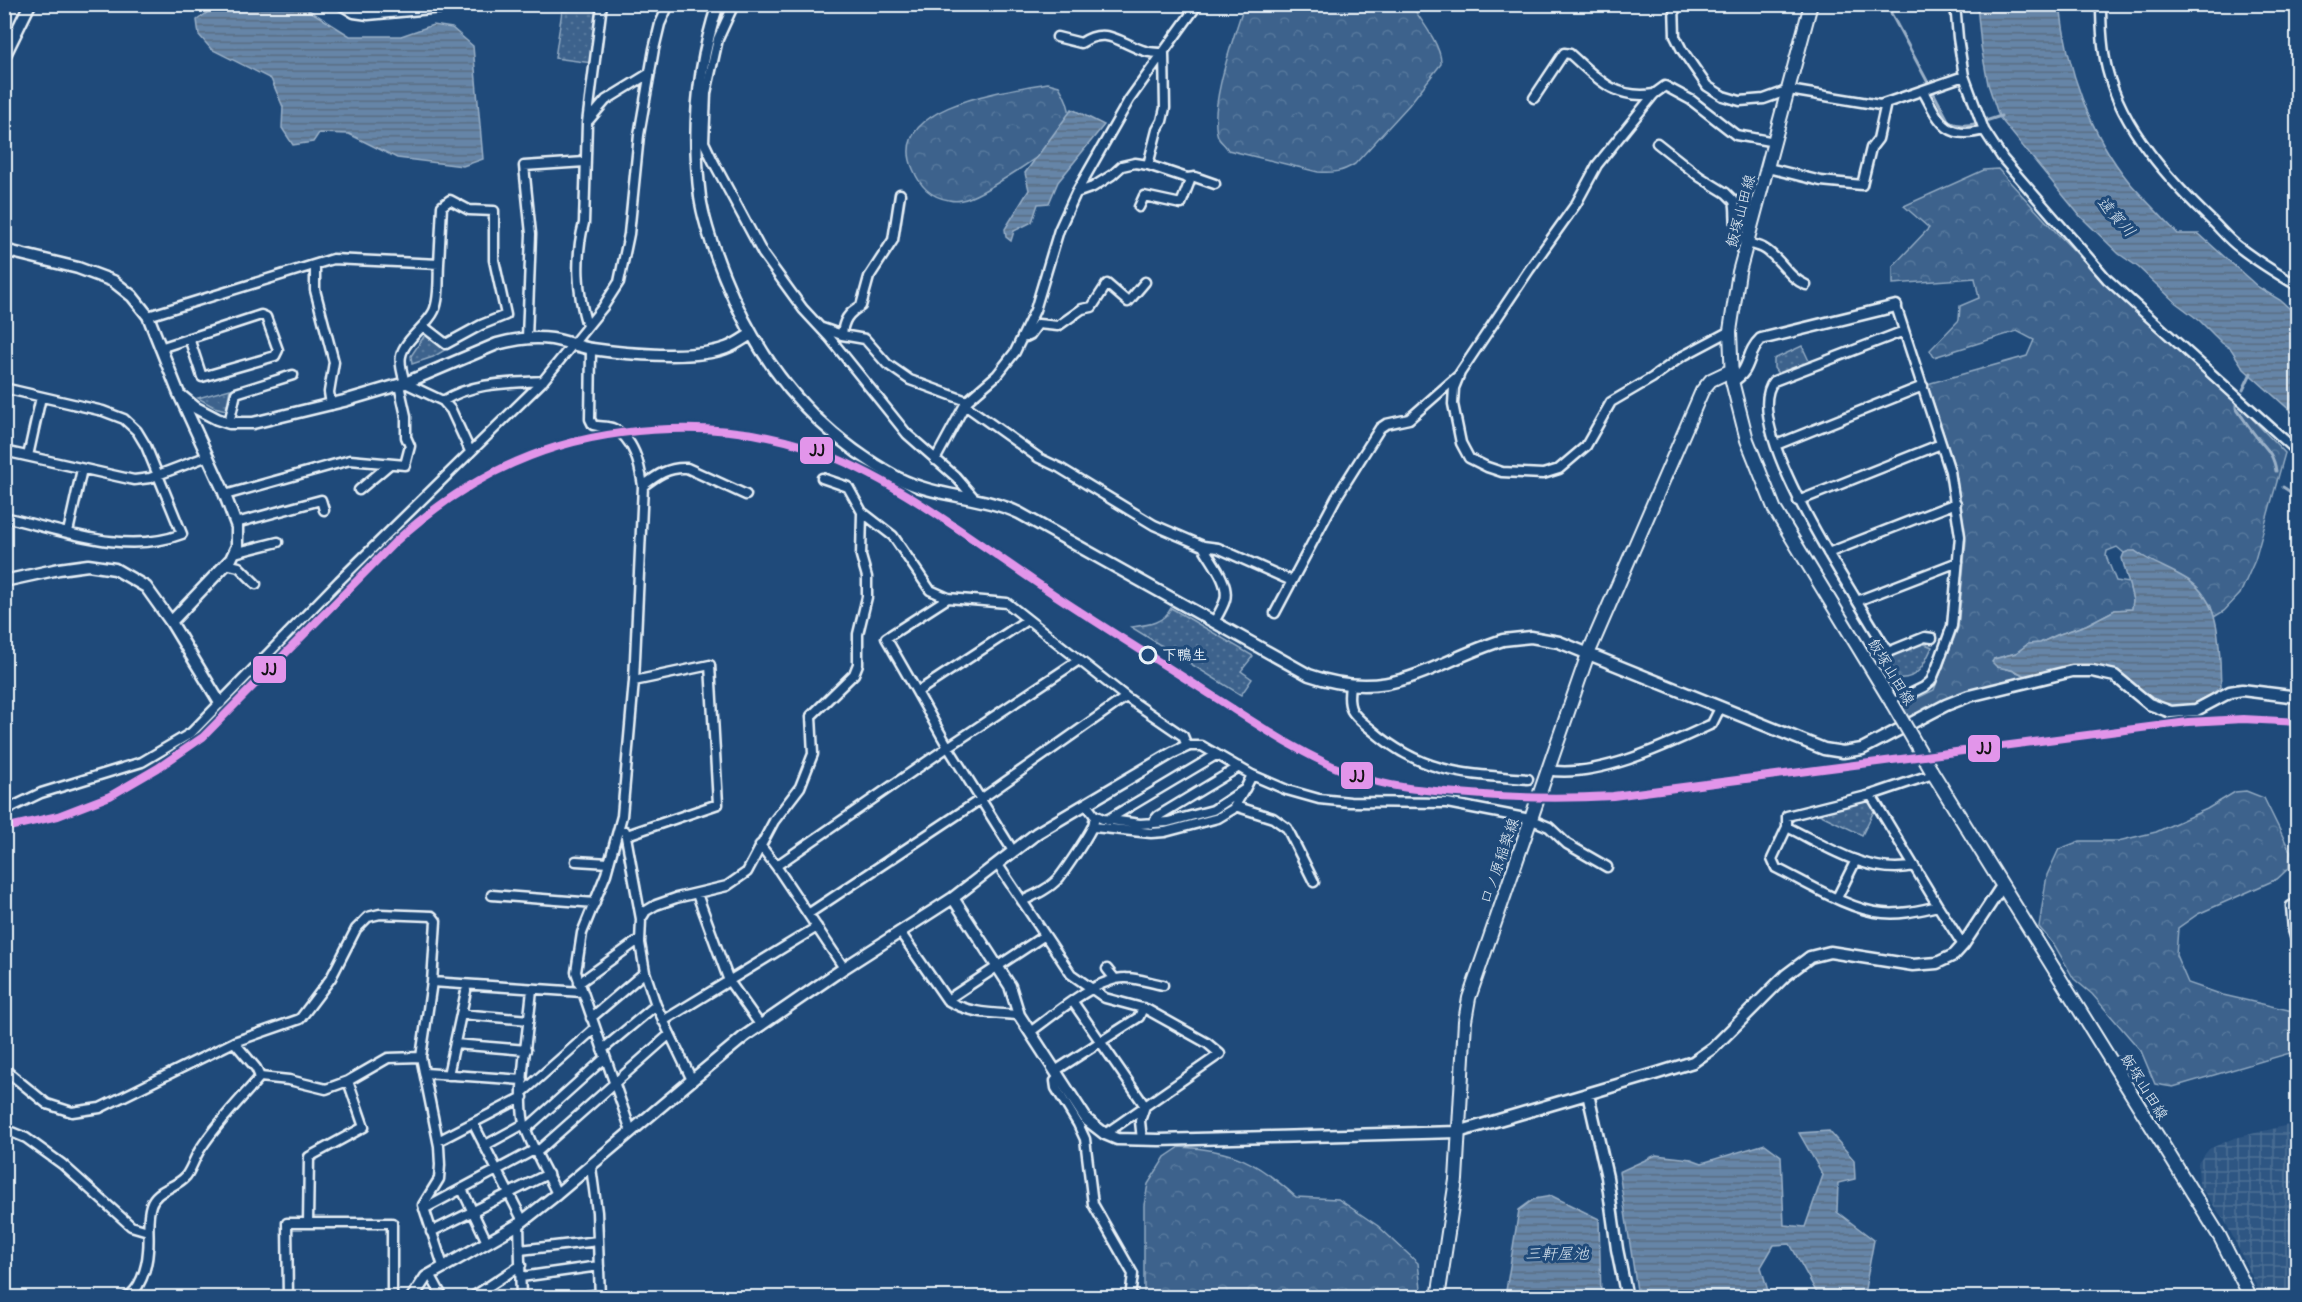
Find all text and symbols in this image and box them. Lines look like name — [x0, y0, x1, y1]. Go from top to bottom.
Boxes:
street label: 飯塚山田線 — [1722, 172, 1760, 250]
water label: 遠賀川 — [2093, 192, 2139, 242]
line badge: JJ — [799, 436, 834, 465]
text: JJ — [809, 441, 825, 461]
street label: 飯塚山田線 — [1864, 635, 1918, 709]
marker: 下鴨生 — [1139, 646, 1157, 664]
place label: 下鴨生 — [1162, 646, 1207, 665]
line badge: JJ — [252, 655, 287, 684]
text: JJ — [261, 660, 277, 680]
line badge: JJ — [1967, 734, 2001, 763]
text: JJ — [1976, 739, 1992, 759]
line badge: JJ — [1340, 761, 1374, 790]
text: JJ — [1349, 767, 1365, 787]
street label: 口ノ原稲築線 — [1476, 815, 1524, 907]
street label: 飯塚山田線 — [2116, 1050, 2172, 1124]
water label: 三軒屋池 — [1525, 1244, 1590, 1264]

